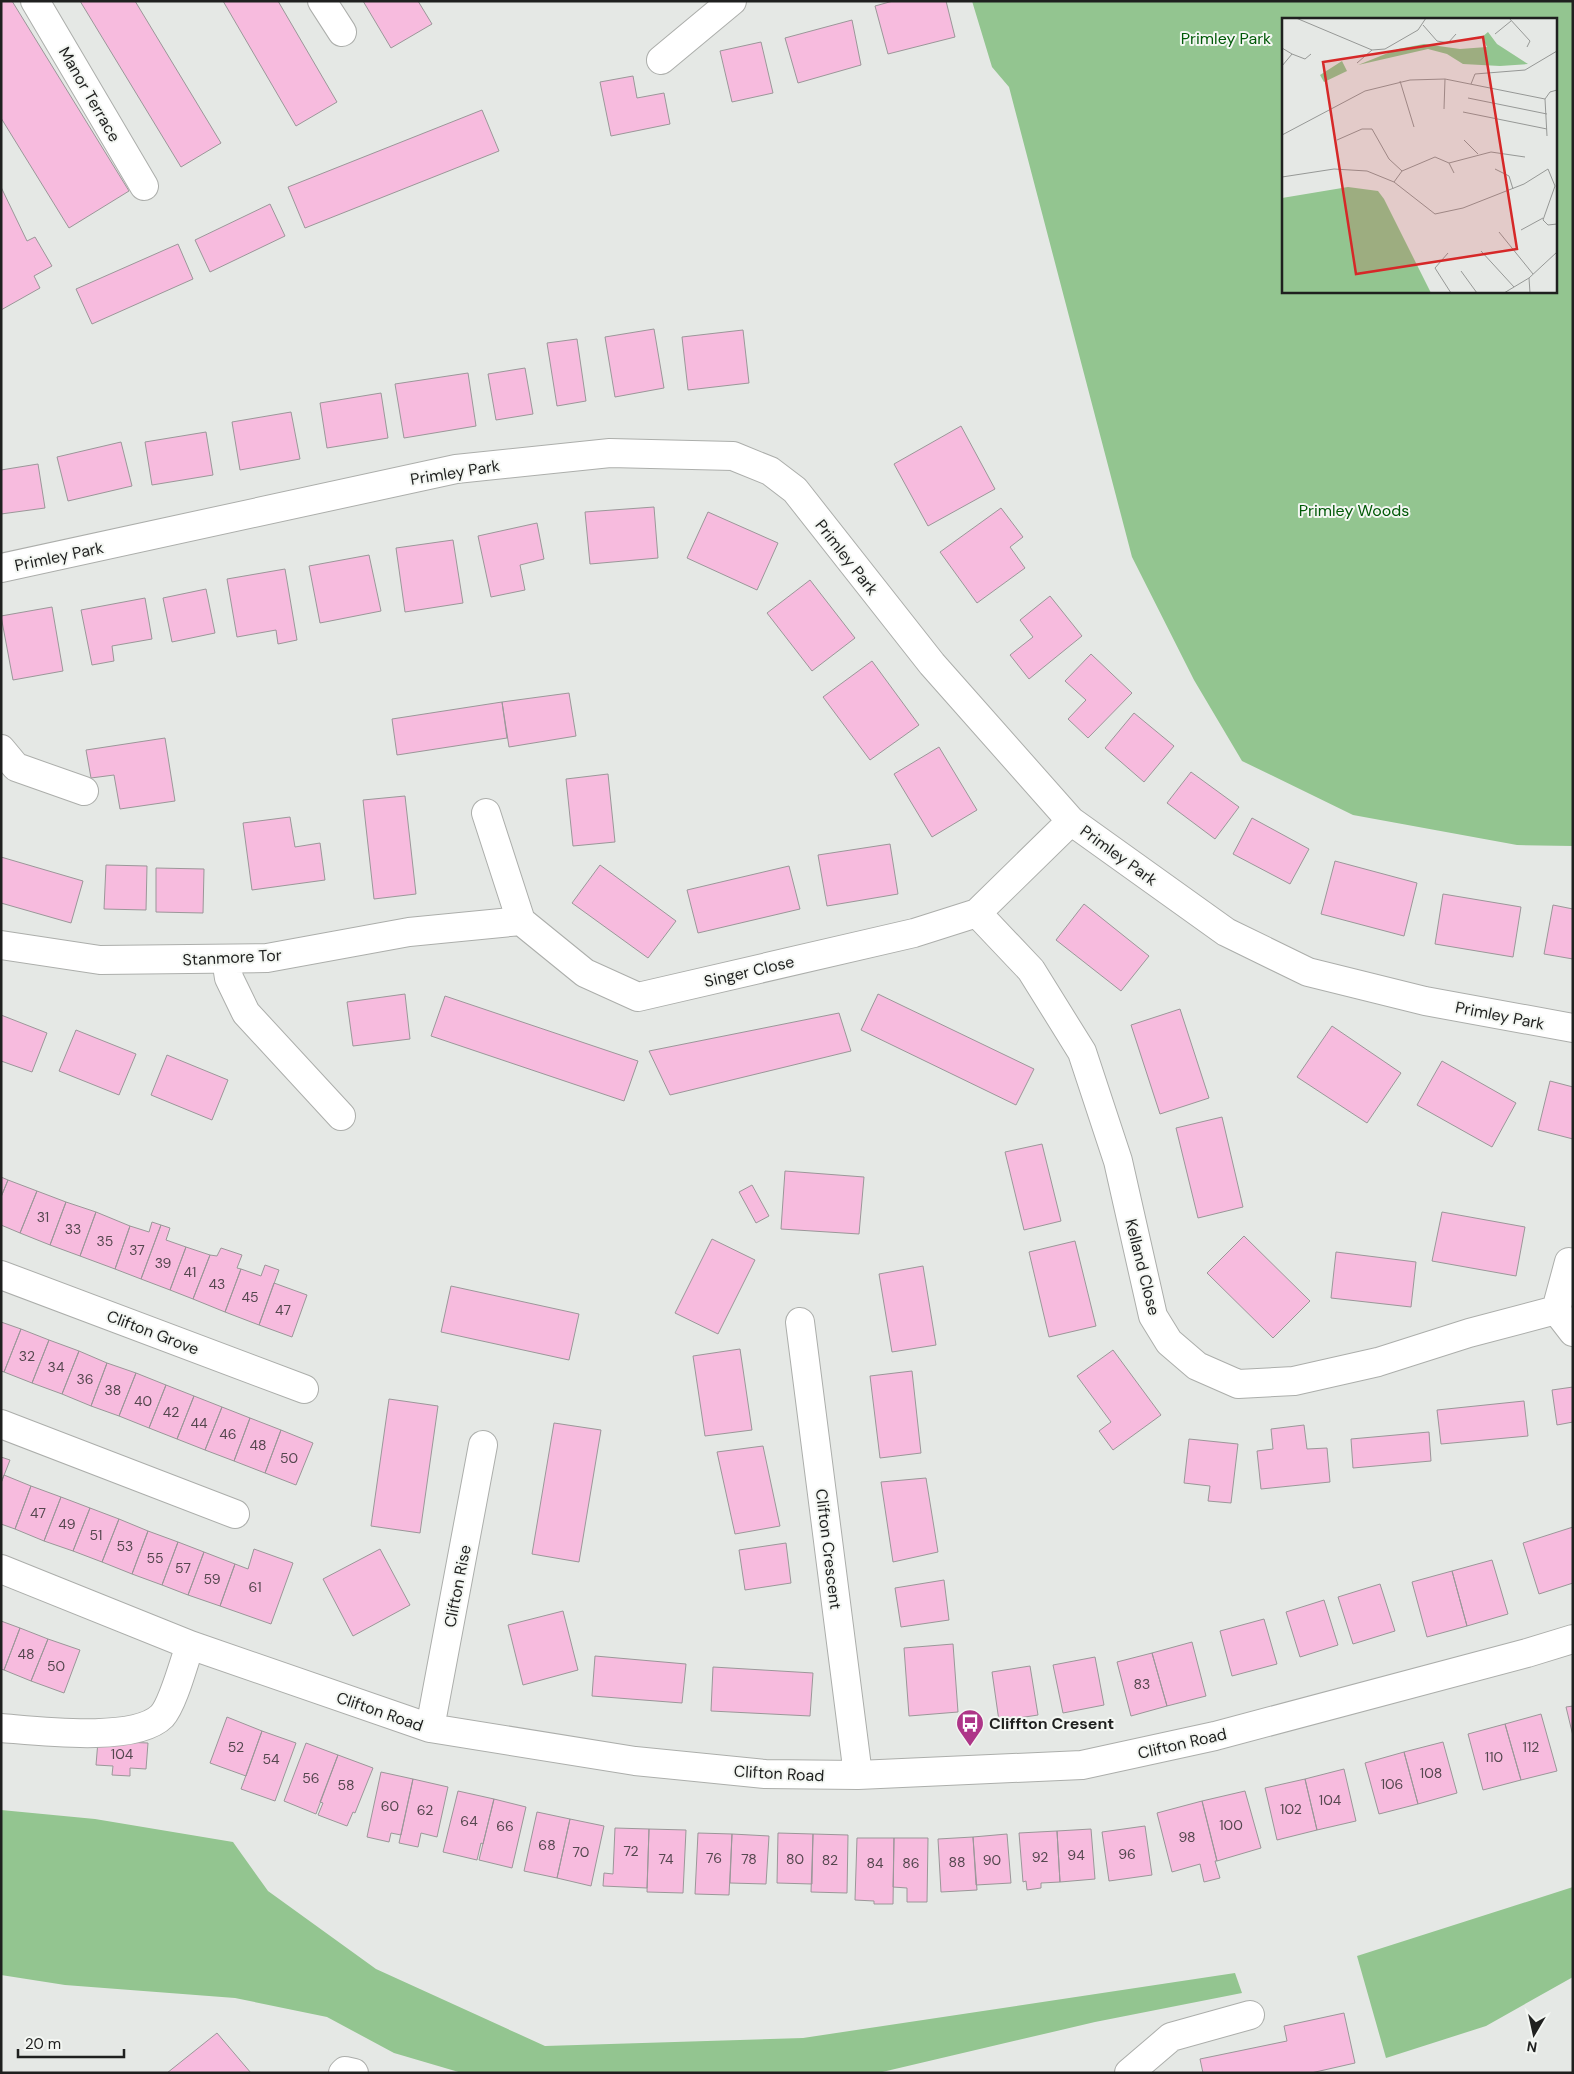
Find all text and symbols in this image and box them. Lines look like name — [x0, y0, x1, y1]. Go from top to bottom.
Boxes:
inset map — [1282, 18, 1556, 292]
park label: Primley Park — [1181, 28, 1271, 49]
street label: Manor Terrace — [54, 43, 125, 146]
street label: Primley Park — [409, 455, 501, 490]
park label: Primley Woods — [1299, 500, 1409, 521]
street label: Primley Park — [811, 515, 883, 599]
street label: Primley Park — [13, 537, 105, 576]
street label: Primley Park — [1076, 820, 1161, 890]
street label: Stanmore Tor — [182, 944, 282, 971]
street label: Singer Close — [702, 951, 796, 992]
street label: Primley Park — [1454, 997, 1546, 1034]
house number: 31 — [37, 1208, 49, 1226]
street label: Kelland Close — [1120, 1217, 1165, 1318]
house number: 33 — [65, 1220, 81, 1238]
house number: 35 — [97, 1232, 113, 1250]
house number: 37 — [129, 1241, 145, 1259]
house number: 39 — [155, 1254, 172, 1272]
house number: 41 — [184, 1263, 196, 1281]
house number: 43 — [209, 1275, 225, 1293]
house number: 45 — [241, 1288, 259, 1306]
house number: 47 — [275, 1301, 291, 1319]
street label: Clifton Grove — [104, 1305, 202, 1360]
house number: 32 — [19, 1347, 35, 1365]
house number: 34 — [48, 1358, 65, 1376]
house number: 36 — [76, 1370, 94, 1388]
house number: 38 — [105, 1381, 121, 1399]
house number: 40 — [134, 1392, 152, 1410]
house number: 42 — [163, 1403, 179, 1421]
house number: 44 — [191, 1414, 208, 1432]
house number: 46 — [219, 1425, 237, 1443]
house number: 48 — [249, 1436, 267, 1454]
house number: 50 — [280, 1449, 298, 1467]
street label: Clifton Crescent — [811, 1488, 846, 1610]
house number: 47 — [30, 1504, 46, 1522]
house number: 49 — [58, 1515, 76, 1533]
house number: 51 — [90, 1526, 102, 1544]
house number: 53 — [117, 1537, 133, 1555]
street label: Clifton Rise — [439, 1543, 476, 1629]
house number: 55 — [146, 1549, 164, 1567]
house number: 57 — [175, 1559, 191, 1577]
house number: 59 — [204, 1570, 221, 1588]
house number: 61 — [248, 1578, 262, 1596]
house number: 48 — [17, 1645, 35, 1663]
house number: 50 — [47, 1657, 65, 1675]
house number: 83 — [1134, 1675, 1150, 1693]
street label: Clifton Road — [334, 1687, 426, 1736]
bus stop icon: Cliffton Cresent — [955, 1708, 985, 1747]
place label: Cliffton Cresent — [989, 1713, 1114, 1734]
street label: Clifton Road — [1136, 1723, 1229, 1764]
house number: 52 — [228, 1738, 244, 1756]
house number: 112 — [1523, 1738, 1539, 1756]
house number: 104 — [111, 1745, 134, 1763]
house number: 110 — [1485, 1748, 1503, 1766]
house number: 54 — [262, 1750, 280, 1768]
street label: Clifton Road — [733, 1761, 825, 1786]
house number: 108 — [1420, 1764, 1442, 1782]
house number: 56 — [302, 1769, 320, 1787]
house number: 106 — [1381, 1775, 1403, 1793]
house number: 58 — [337, 1776, 355, 1794]
house number: 104 — [1319, 1791, 1342, 1809]
house number: 60 — [381, 1797, 399, 1815]
house number: 102 — [1280, 1800, 1302, 1818]
house number: 62 — [417, 1801, 433, 1819]
house number: 64 — [460, 1812, 478, 1830]
house number: 100 — [1219, 1816, 1243, 1834]
house number: 66 — [496, 1817, 514, 1835]
house number: 98 — [1178, 1828, 1196, 1846]
house number: 68 — [538, 1836, 556, 1854]
house number: 72 — [623, 1842, 639, 1860]
house number: 70 — [573, 1843, 589, 1861]
house number: 96 — [1118, 1845, 1136, 1863]
house number: 94 — [1067, 1846, 1085, 1864]
house number: 92 — [1032, 1848, 1048, 1866]
house number: 76 — [706, 1849, 722, 1867]
house number: 74 — [658, 1850, 674, 1868]
house number: 78 — [741, 1850, 757, 1868]
house number: 80 — [786, 1850, 804, 1868]
house number: 82 — [822, 1851, 838, 1869]
house number: 90 — [983, 1851, 1001, 1869]
house number: 88 — [948, 1853, 966, 1871]
house number: 84 — [866, 1854, 884, 1872]
house number: 86 — [902, 1854, 920, 1872]
north arrow — [1509, 2009, 1559, 2059]
scale bar — [18, 2026, 124, 2058]
text: 20 m — [25, 2034, 61, 2054]
text: N — [1526, 2037, 1538, 2057]

